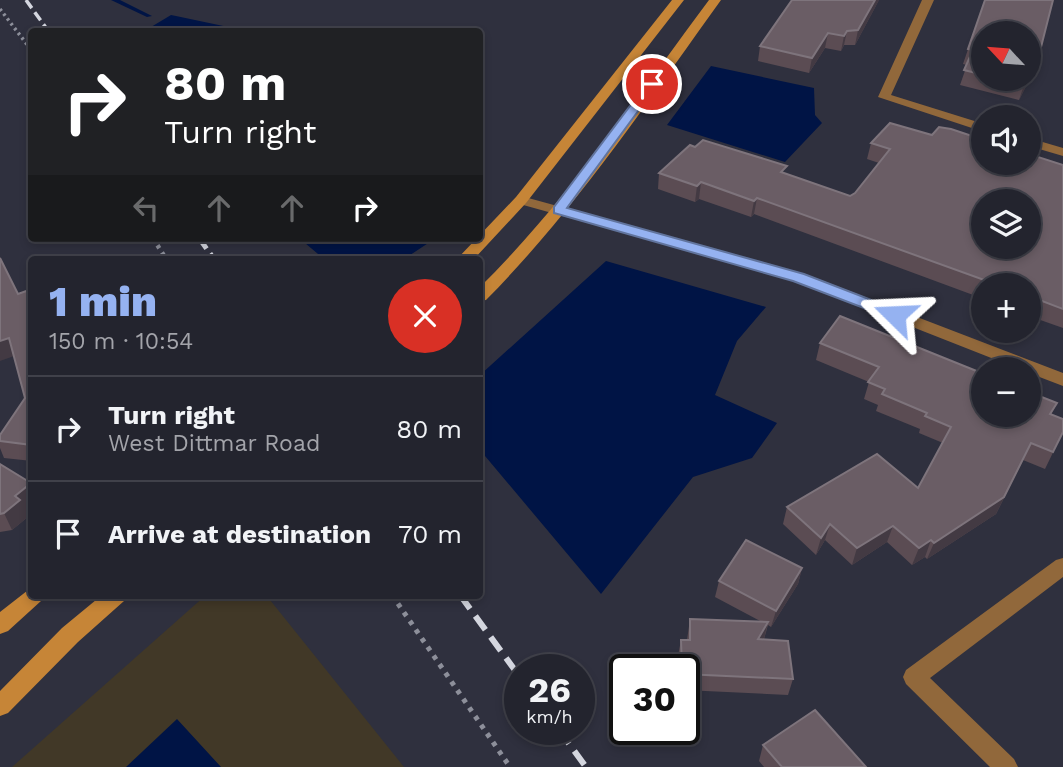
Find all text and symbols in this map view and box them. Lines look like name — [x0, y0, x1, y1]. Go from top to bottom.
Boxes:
north arrow — [971, 21, 1041, 91]
map controls — [971, 21, 1041, 427]
text: 80 m — [164, 54, 286, 112]
pin — [622, 54, 682, 114]
icon: right — [49, 56, 140, 147]
icon: arrive — [633, 65, 671, 103]
button: sound — [971, 105, 1041, 175]
text: Turn right — [164, 113, 316, 151]
icon: left — [127, 189, 165, 227]
icon: ahead — [200, 189, 238, 227]
icon: ahead — [273, 189, 311, 227]
icon: right — [346, 189, 384, 227]
button: layers — [971, 189, 1041, 259]
button: + — [971, 273, 1041, 343]
text: 1 min — [49, 277, 157, 326]
position arrow — [858, 278, 932, 352]
button: close — [388, 279, 462, 353]
text: 150 m · 10:54 — [49, 328, 193, 355]
button: − — [971, 357, 1041, 427]
text: Turn right — [108, 400, 235, 430]
icon: right — [49, 410, 87, 448]
text: 80 m — [396, 414, 462, 444]
text: West Dittmar Road — [108, 430, 320, 457]
icon: arrive — [49, 515, 87, 553]
text: Arrive at destination — [108, 519, 371, 549]
text: 70 m — [398, 519, 462, 549]
speed limit sign: 30 — [609, 654, 700, 745]
text: 26 — [528, 669, 571, 711]
text: km/h — [526, 706, 573, 727]

